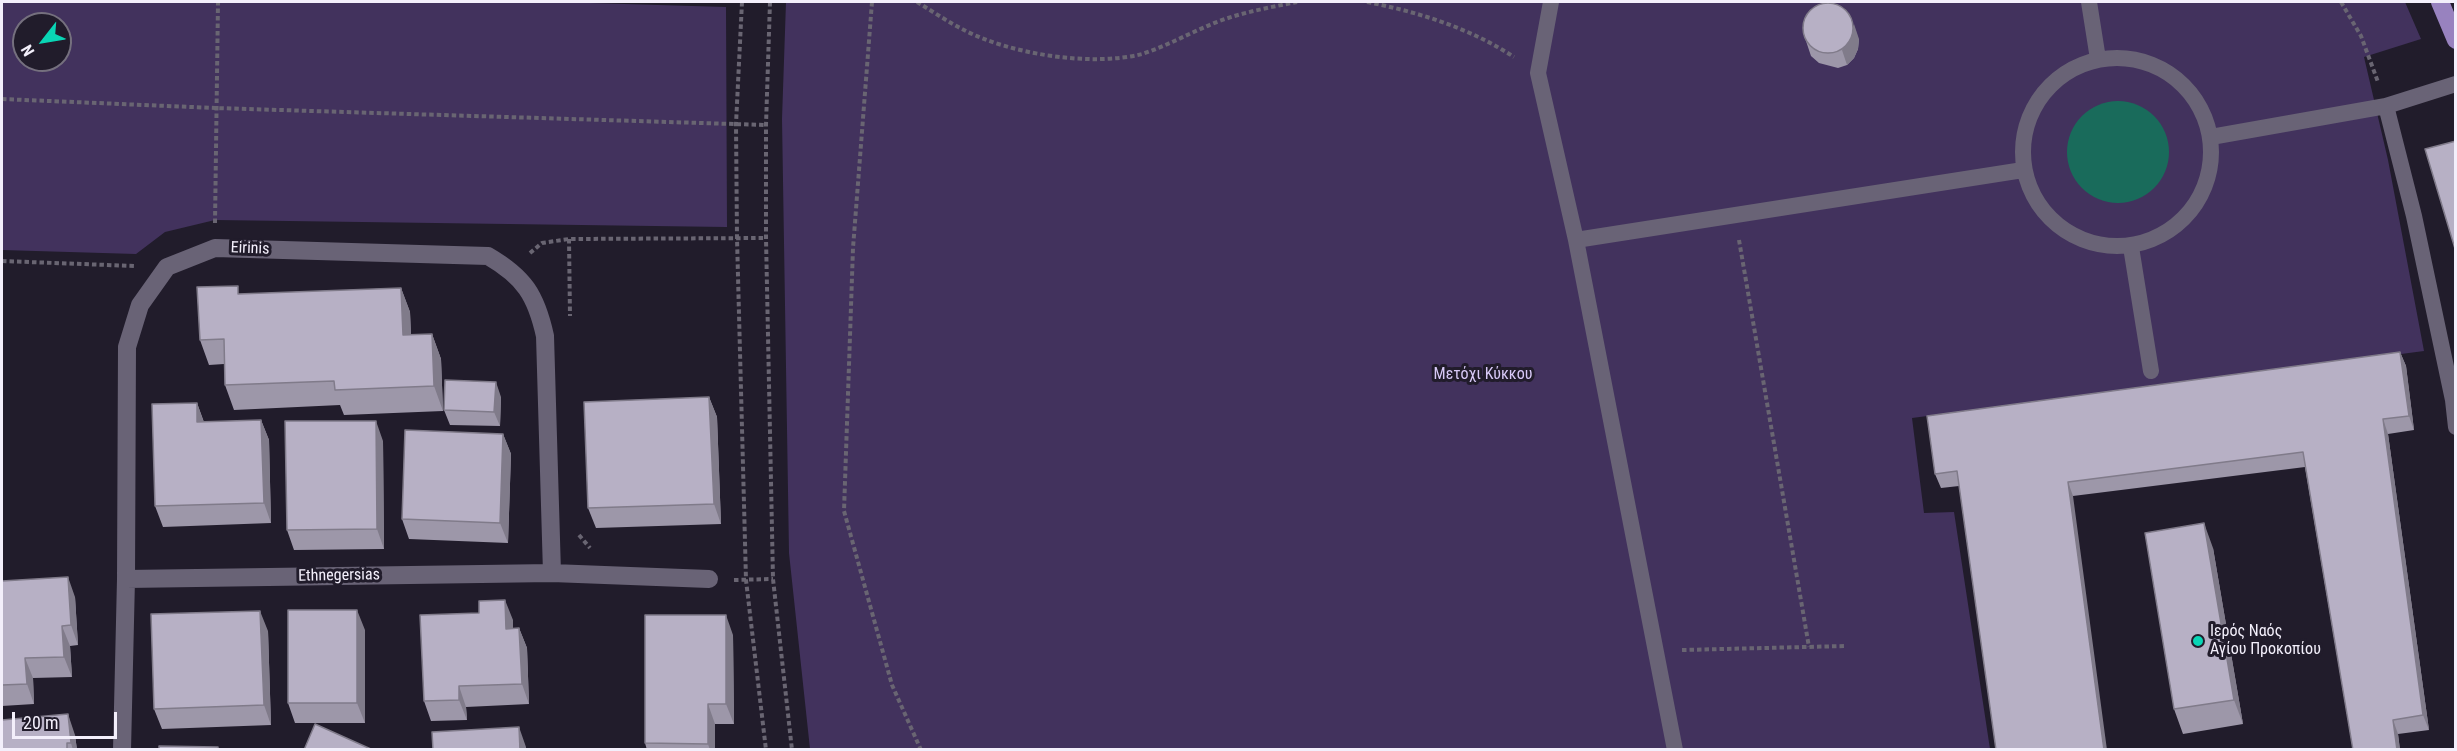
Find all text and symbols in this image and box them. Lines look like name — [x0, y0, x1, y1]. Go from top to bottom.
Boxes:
north arrow — [12, 12, 72, 72]
text: N — [17, 41, 39, 60]
street label: Eirinis — [230, 239, 270, 259]
park label: Μετόχι Κύκκου — [1434, 365, 1532, 385]
street label: Ethnegersias — [298, 566, 380, 586]
place label: Ιερός Ναός Αγίου Προκοπίου — [2210, 622, 2321, 660]
marker: Ιερός Ναός Αγίου Προκοπίου — [2191, 634, 2205, 648]
scale bar — [15, 700, 120, 738]
text: 20 m — [23, 712, 58, 733]

